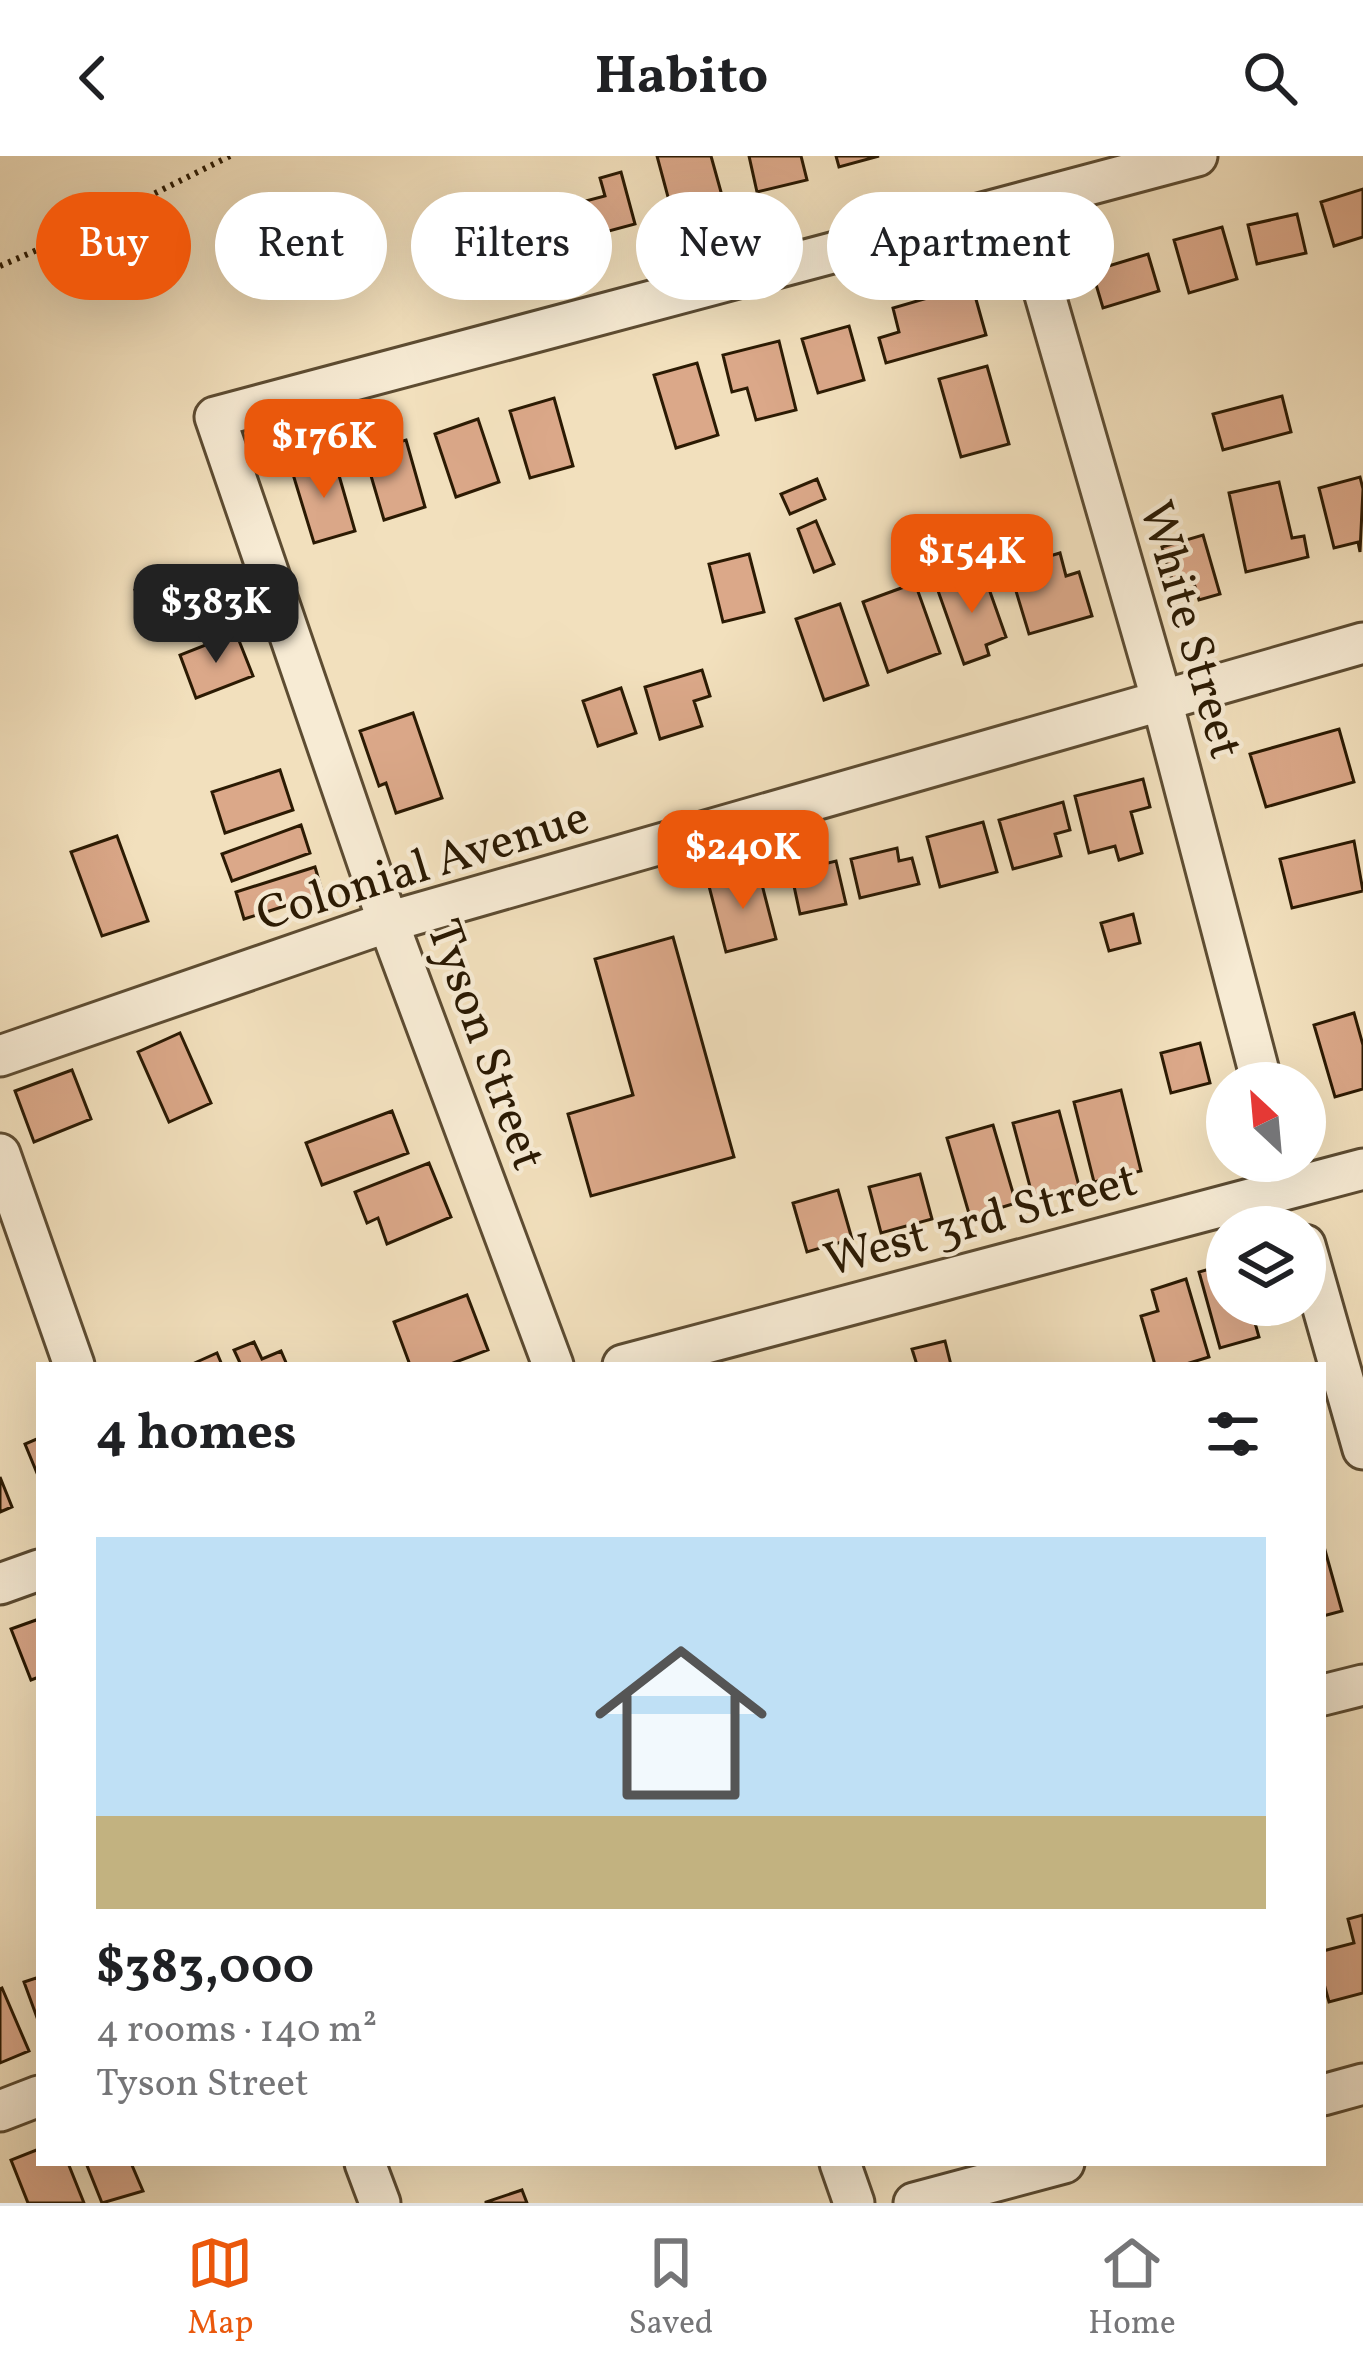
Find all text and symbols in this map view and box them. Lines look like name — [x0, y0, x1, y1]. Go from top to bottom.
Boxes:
text: Habito — [595, 41, 768, 116]
icon: back — [60, 45, 126, 111]
icon: search — [1237, 45, 1303, 111]
chip: Buy — [36, 192, 191, 300]
chip: Rent — [215, 192, 387, 300]
chip: Filters — [411, 192, 612, 300]
chip: New — [636, 192, 803, 300]
chip: Apartment — [827, 192, 1114, 300]
pin: $176K — [240, 399, 408, 501]
text: $176K — [271, 411, 377, 465]
street label: White Street — [1120, 494, 1257, 767]
pin: $154K — [888, 514, 1056, 616]
text: $154K — [918, 526, 1026, 580]
pin: $383K — [132, 564, 300, 666]
text: $383K — [160, 576, 272, 630]
street label: Colonial Avenue — [249, 786, 598, 951]
pin: $240K — [659, 810, 827, 912]
text: $240K — [685, 822, 801, 876]
street label: Tyson Street — [408, 911, 560, 1180]
north arrow — [1206, 1062, 1326, 1182]
map controls — [1206, 1062, 1326, 1326]
street label: West 3rd Street — [817, 1148, 1145, 1296]
button: layers — [1206, 1206, 1326, 1326]
text: 4 homes — [96, 1399, 297, 1470]
icon: filters — [1200, 1401, 1266, 1467]
icon: home — [573, 1615, 789, 1831]
text: $383,000 — [96, 1933, 314, 2004]
text: 4 rooms · 140 m² — [96, 2004, 377, 2058]
text: Tyson Street — [96, 2058, 309, 2112]
tab: Map — [187, 2230, 254, 2348]
tab: Saved — [628, 2230, 713, 2348]
tab: Home — [1088, 2230, 1176, 2348]

